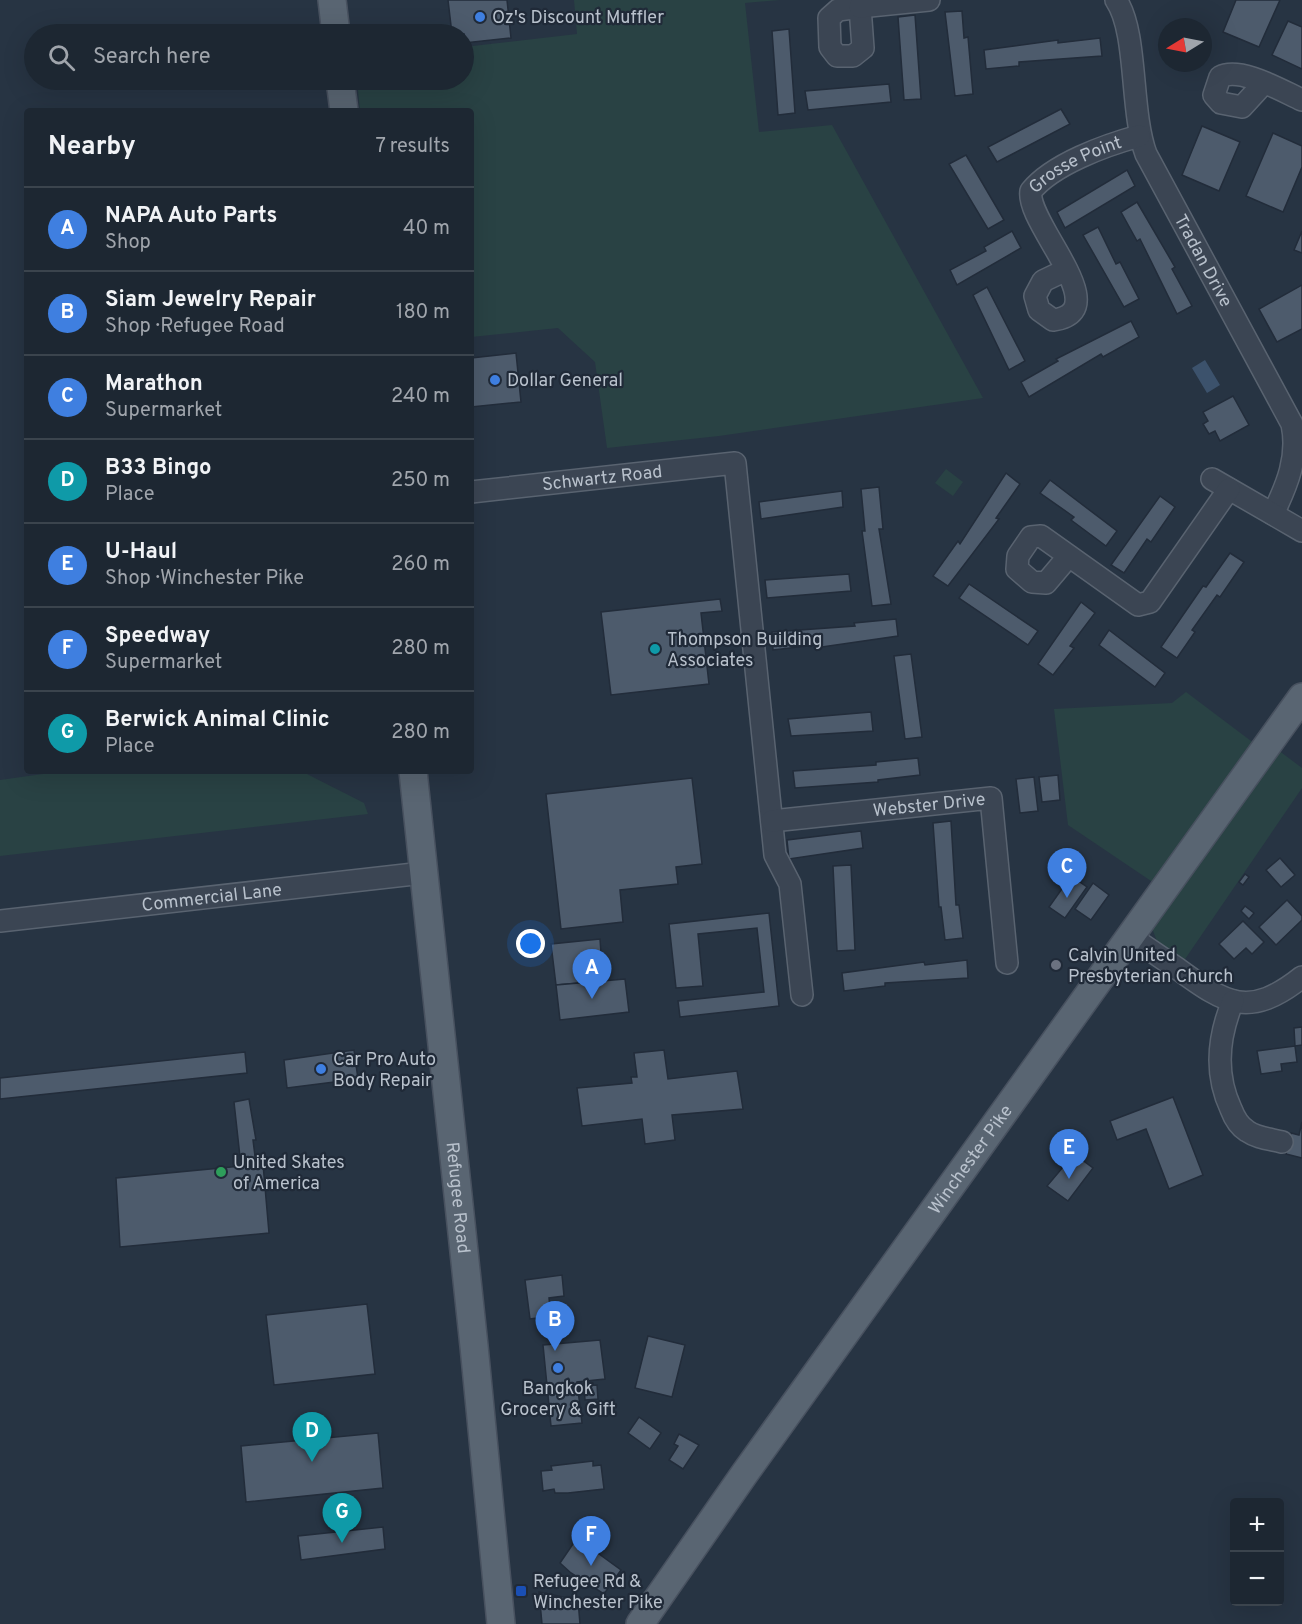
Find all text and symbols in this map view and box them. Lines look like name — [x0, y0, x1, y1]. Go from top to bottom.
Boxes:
place label: Oz's Discount Muffler — [492, 7, 664, 30]
marker: Oz's Discount Muffler — [473, 10, 487, 24]
north arrow — [1158, 18, 1212, 72]
search box — [24, 24, 474, 90]
icon: search — [45, 41, 78, 74]
text: Search here — [93, 44, 211, 71]
text: Nearby — [48, 131, 136, 164]
street label: Grosse Point — [1025, 132, 1125, 199]
text: 7 results — [375, 134, 450, 160]
text: NAPA Auto Parts — [105, 203, 277, 230]
street label: Tradan Drive — [1168, 211, 1237, 312]
text: A — [60, 216, 75, 242]
text: 40 m — [403, 216, 450, 242]
text: Shop — [105, 230, 151, 256]
text: Siam Jewelry Repair — [105, 287, 316, 314]
text: B — [61, 300, 74, 326]
text: 180 m — [396, 300, 450, 326]
text: Shop · Refugee Road — [105, 314, 285, 340]
place label: Dollar General — [507, 370, 623, 393]
text: Marathon — [105, 371, 203, 398]
marker: Dollar General — [488, 373, 502, 387]
text: C — [61, 384, 74, 410]
text: 240 m — [391, 384, 450, 410]
text: Supermarket — [105, 398, 222, 424]
text: B33 Bingo — [105, 455, 212, 482]
street label: Schwartz Road — [541, 461, 664, 497]
text: D — [60, 468, 75, 494]
text: 250 m — [391, 468, 450, 494]
text: Place — [105, 482, 155, 508]
text: U-Haul — [105, 539, 177, 566]
text: E — [61, 552, 74, 578]
text: 260 m — [391, 552, 450, 578]
text: Shop · Winchester Pike — [105, 566, 304, 592]
text: Speedway — [105, 623, 210, 650]
place label: Thompson Building Associates — [667, 629, 822, 673]
text: F — [62, 636, 73, 662]
text: 280 m — [391, 636, 450, 662]
marker: Thompson Building Associates — [648, 642, 662, 656]
text: Supermarket — [105, 650, 222, 676]
text: Berwick Animal Clinic — [105, 707, 330, 734]
text: G — [61, 720, 74, 746]
text: 280 m — [391, 720, 450, 746]
text: Place — [105, 734, 155, 760]
street label: Webster Drive — [872, 789, 987, 823]
pin: C — [1048, 848, 1086, 898]
street label: Commercial Lane — [140, 879, 283, 918]
your location — [516, 929, 545, 958]
place label: Calvin United Presbyterian Church — [1068, 945, 1233, 989]
pin: A — [572, 950, 612, 999]
marker: Calvin United Presbyterian Church — [1049, 958, 1063, 972]
place label: Car Pro Auto Body Repair — [333, 1049, 436, 1093]
marker: Car Pro Auto Body Repair — [314, 1062, 328, 1076]
street label: Winchester Pike — [924, 1101, 1019, 1220]
pin: E — [1050, 1130, 1088, 1179]
street label: Refugee Road — [439, 1141, 474, 1255]
place label: United Skates of America — [233, 1152, 345, 1196]
marker: United Skates of America — [214, 1165, 228, 1179]
pin: B — [536, 1302, 574, 1351]
marker: Bangkok Grocery & Gift — [551, 1361, 565, 1375]
place label: Bangkok Grocery & Gift — [500, 1378, 616, 1422]
pin: D — [292, 1412, 332, 1462]
pin: G — [322, 1494, 362, 1543]
map controls — [1230, 1498, 1284, 1606]
button: + — [1230, 1498, 1284, 1552]
pin: F — [572, 1516, 610, 1566]
button: − — [1230, 1552, 1284, 1606]
place label: Refugee Rd & Winchester Pike — [533, 1571, 663, 1615]
marker: Refugee Rd & Winchester Pike — [514, 1584, 528, 1598]

